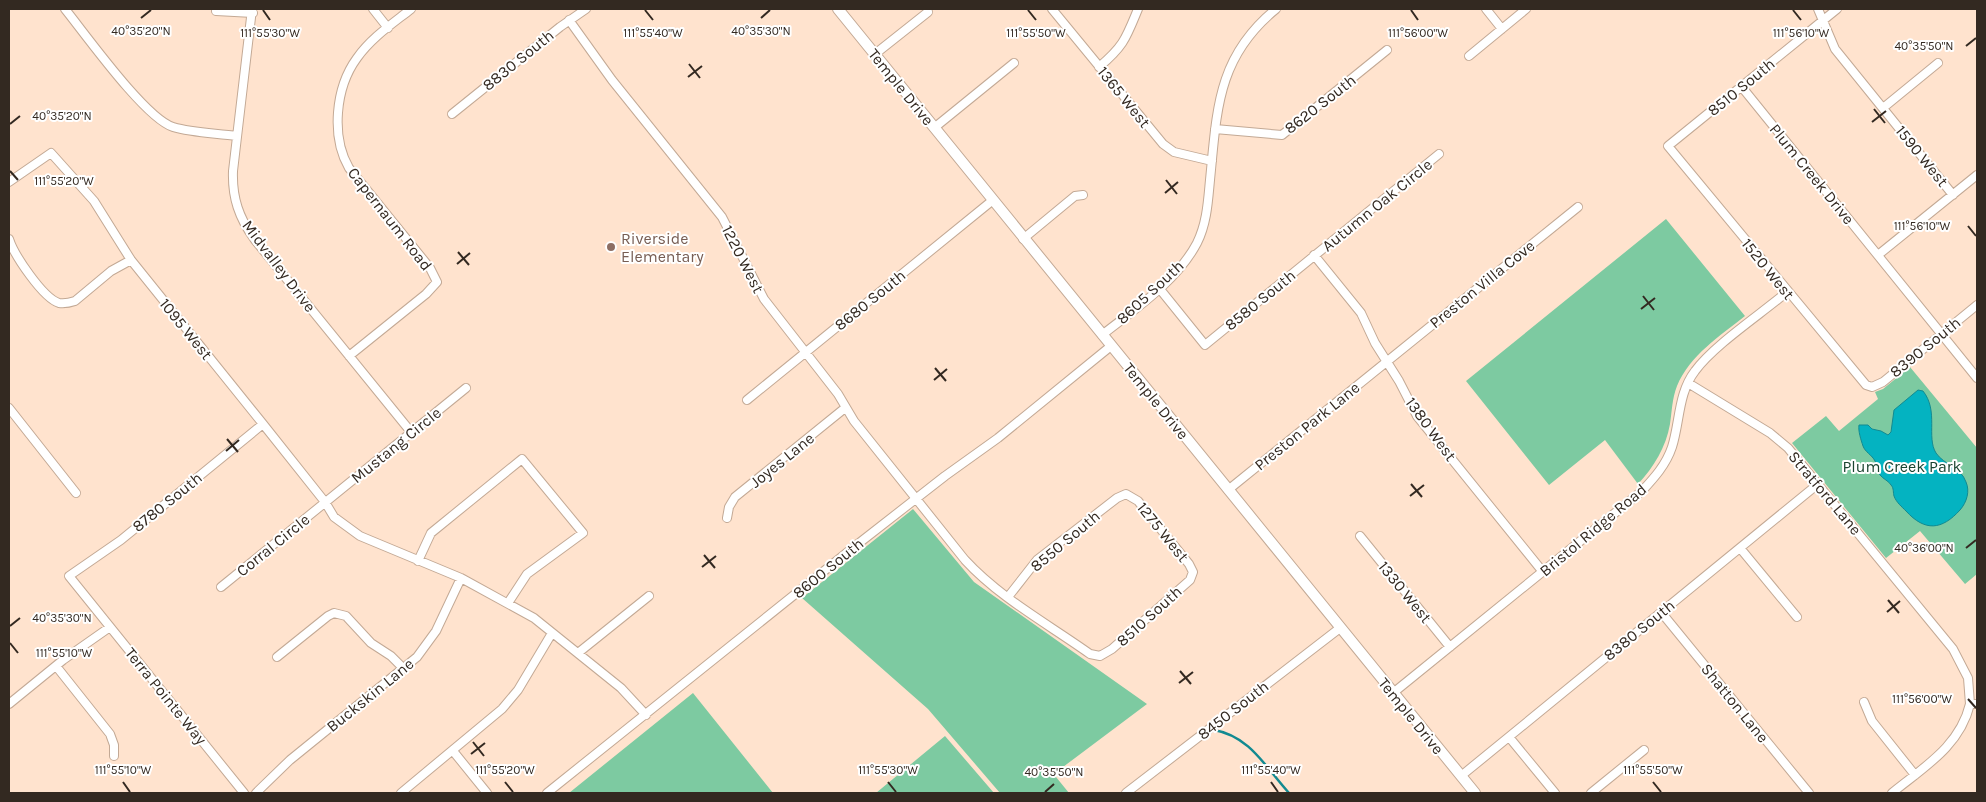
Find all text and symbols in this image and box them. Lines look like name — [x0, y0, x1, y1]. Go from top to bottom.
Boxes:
text: 40°35'20"N — [111, 24, 171, 38]
text: 40°35'30"N — [731, 24, 791, 38]
street label: 8830 South — [479, 25, 557, 95]
text: 111°55'30"W — [240, 26, 300, 40]
text: 111°55'40"W — [623, 26, 683, 40]
text: 111°55'50"W — [1006, 26, 1066, 40]
text: 111°56'00"W — [1388, 26, 1448, 40]
text: 111°56'10"W — [1773, 26, 1830, 40]
text: 40°35'50"N — [1894, 39, 1954, 53]
street label: Temple Drive — [864, 45, 938, 129]
street label: 8510 South — [1703, 54, 1779, 120]
street label: 1365 West — [1094, 63, 1154, 131]
street label: 8620 South — [1281, 70, 1359, 138]
text: 40°35'20"N — [32, 109, 92, 123]
street label: Plum Creek Drive — [1766, 120, 1858, 228]
street label: 1590 West — [1892, 122, 1952, 190]
street label: Autumn Oak Circle — [1318, 155, 1436, 255]
street label: Capernaum Road — [344, 164, 436, 274]
text: 111°55'20"W — [34, 174, 94, 188]
street label: Midvalley Drive — [238, 216, 320, 316]
text: 111°56'10"W — [1894, 219, 1951, 233]
street label: 1220 West — [718, 222, 768, 296]
place label: Riverside Elementary — [621, 229, 704, 266]
street label: 1520 West — [1738, 235, 1798, 303]
street label: Preston Villa Cove — [1426, 236, 1538, 332]
marker: Riverside Elementary — [605, 241, 617, 253]
street label: 8605 South — [1112, 256, 1188, 328]
street label: 8680 South — [831, 266, 909, 334]
street label: 8580 South — [1221, 266, 1299, 334]
street label: 1095 West — [156, 295, 216, 363]
street label: 8390 South — [1886, 313, 1964, 381]
street label: Temple Drive — [1119, 359, 1193, 443]
street label: Preston Park Lane — [1251, 378, 1363, 474]
street label: 1380 West — [1401, 393, 1461, 465]
street label: Mustang Circle — [347, 403, 445, 487]
street label: Joyes Lane — [746, 428, 818, 492]
street label: Stratford Lane — [1784, 447, 1866, 539]
park label: Plum Creek Park — [1842, 457, 1962, 476]
street label: 8780 South — [128, 468, 206, 536]
street label: Bristol Ridge Road — [1536, 480, 1650, 580]
street label: 1275 West — [1133, 498, 1193, 566]
street label: 8550 South — [1026, 506, 1104, 576]
street label: Corral Circle — [233, 510, 313, 580]
street label: 8600 South — [789, 534, 867, 602]
text: 40°36'00"N — [1894, 541, 1954, 555]
street label: 1330 West — [1374, 557, 1436, 627]
street label: 8510 South — [1112, 582, 1186, 650]
street label: 8380 South — [1600, 595, 1678, 665]
text: 40°35'30"N — [32, 611, 92, 625]
street label: Terra Pointe Way — [121, 644, 211, 749]
text: 111°55'10"W — [36, 646, 93, 660]
street label: Buckskin Lane — [323, 654, 417, 736]
street label: Shatton Lane — [1697, 660, 1773, 746]
street label: Temple Drive — [1374, 674, 1448, 758]
street label: 8450 South — [1194, 676, 1272, 744]
text: 111°56'00"W — [1892, 692, 1952, 706]
text: 111°55'10"W — [95, 763, 152, 777]
text: 111°55'20"W — [475, 763, 535, 777]
text: 111°55'30"W — [858, 763, 918, 777]
text: 111°55'40"W — [1241, 763, 1301, 777]
text: 111°55'50"W — [1623, 763, 1683, 777]
text: 40°35'50"N — [1024, 765, 1084, 779]

